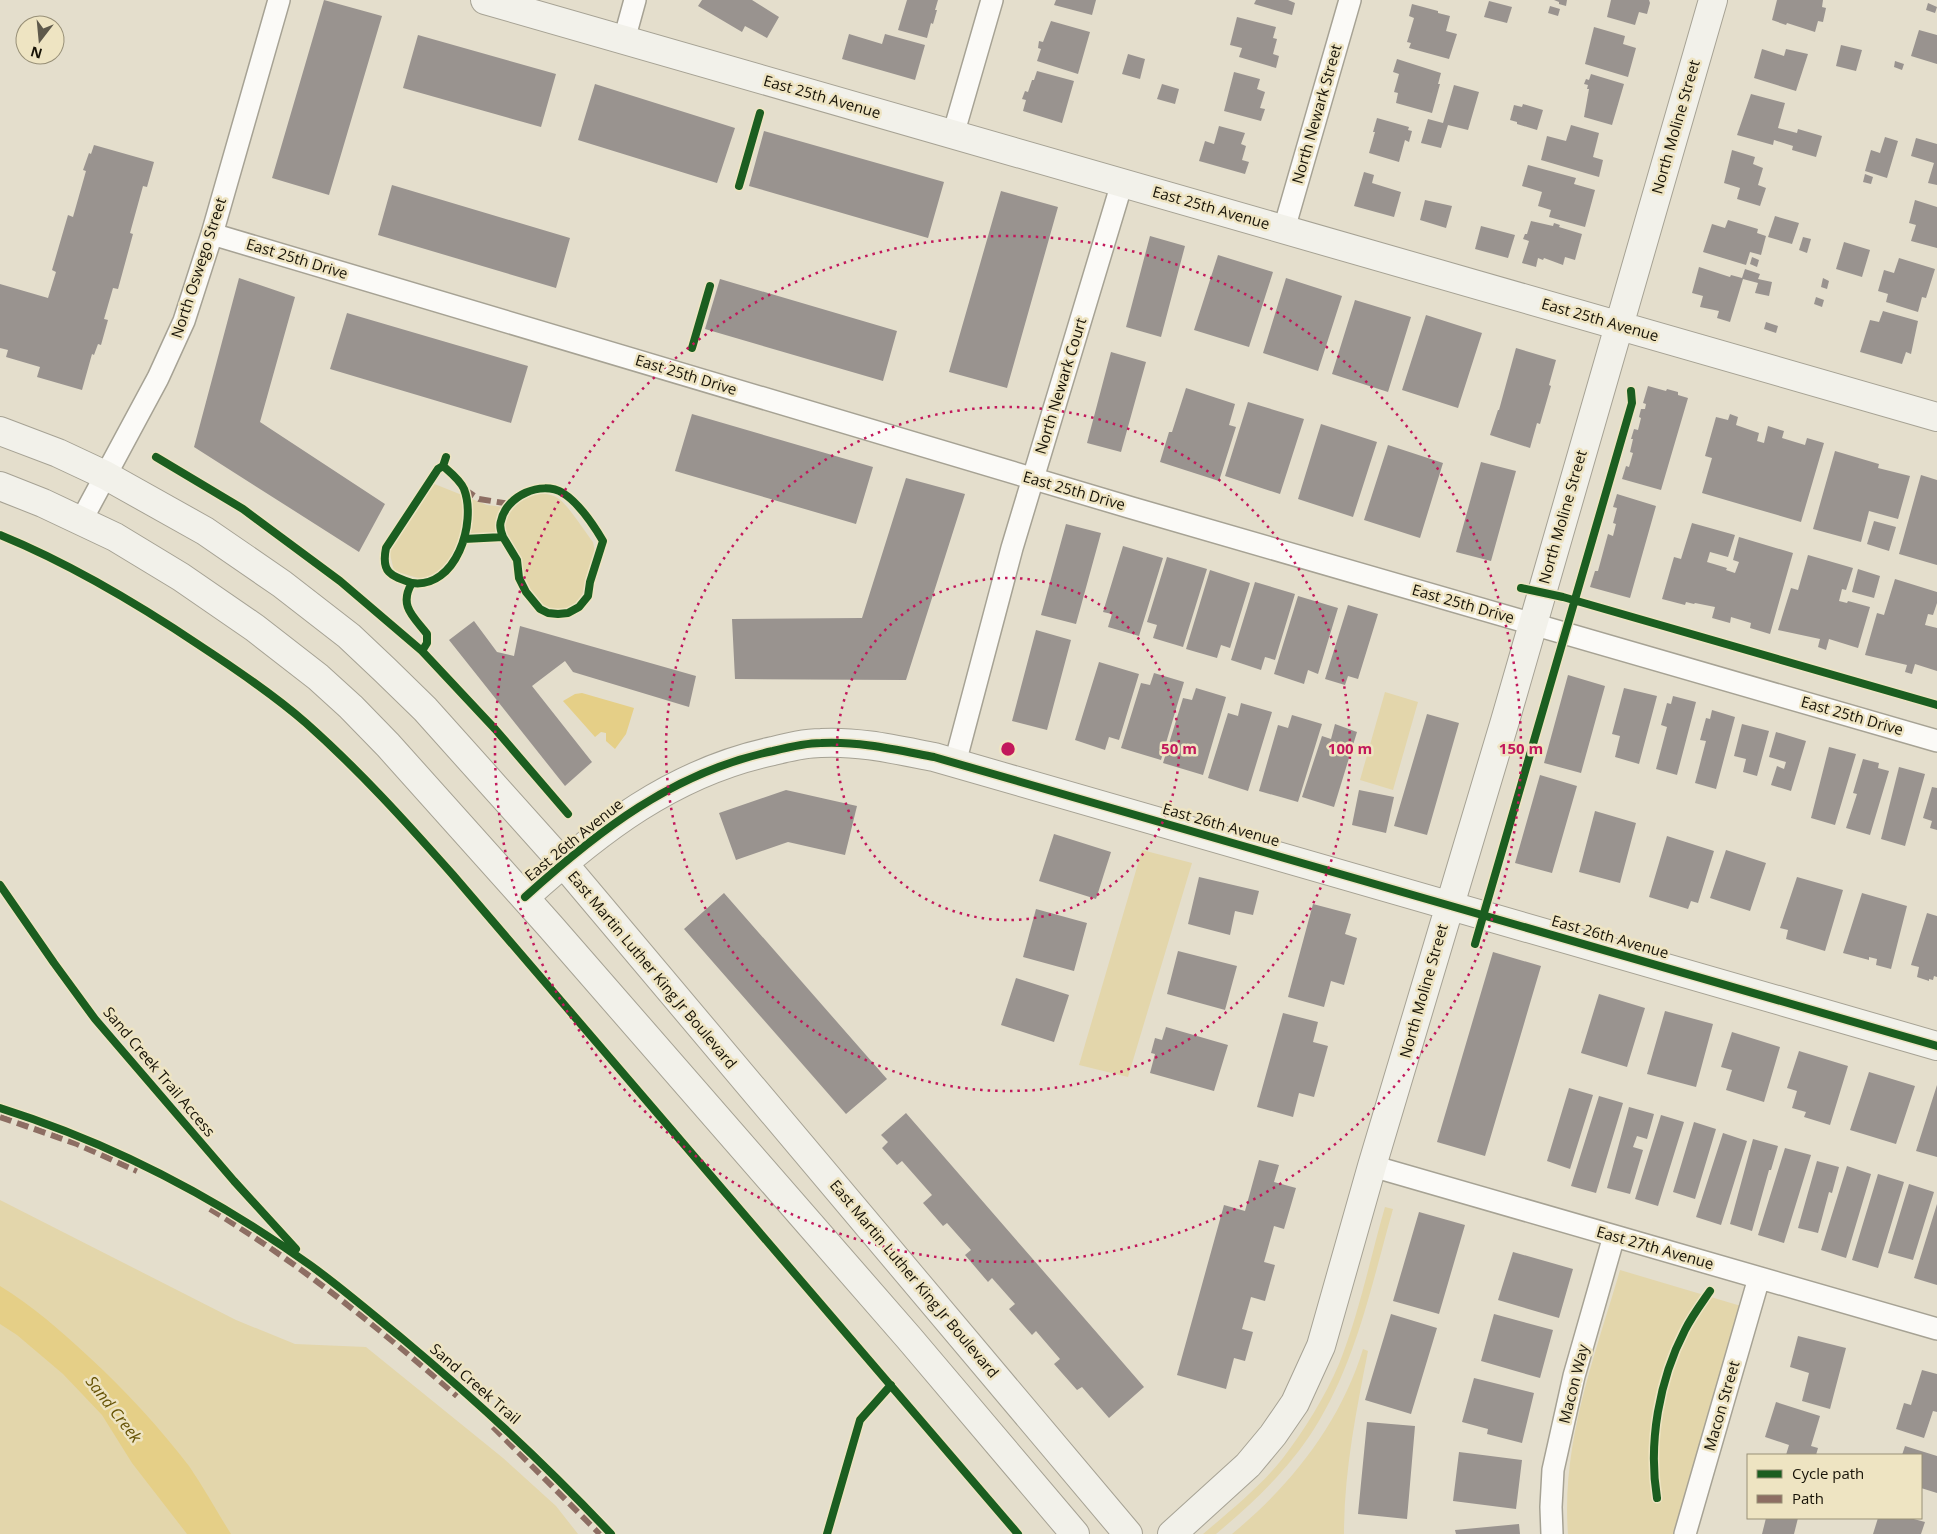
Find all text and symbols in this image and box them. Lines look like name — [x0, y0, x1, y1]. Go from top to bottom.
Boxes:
north arrow — [15, 15, 65, 65]
text: N — [28, 42, 44, 64]
street label: North Newark Street — [1287, 42, 1346, 186]
street label: North Moline Street — [1646, 57, 1704, 196]
street label: East 25th Avenue — [761, 70, 883, 122]
street label: East 25th Avenue — [1150, 181, 1272, 233]
street label: North Oswego Street — [166, 195, 230, 341]
street label: East 25th Drive — [244, 233, 351, 283]
street label: East 25th Avenue — [1539, 293, 1661, 345]
street label: North Newark Court — [1030, 315, 1090, 456]
street label: East 25th Drive — [633, 349, 740, 399]
street label: North Moline Street — [1533, 447, 1591, 586]
street label: East 25th Drive — [1021, 466, 1128, 514]
street label: East 25th Drive — [1410, 579, 1517, 627]
street label: East 25th Drive — [1799, 691, 1906, 739]
text: 50 m — [1161, 738, 1197, 758]
text: 100 m — [1328, 738, 1372, 758]
text: 150 m — [1499, 738, 1543, 758]
centre of rings — [999, 740, 1017, 758]
street label: East 26th Avenue — [520, 793, 627, 885]
street label: East 26th Avenue — [1160, 798, 1282, 850]
street label: East Martin Luther King Jr Boulevard — [564, 866, 742, 1073]
street label: East 26th Avenue — [1549, 910, 1671, 962]
street label: North Moline Street — [1394, 921, 1452, 1060]
street label: Sand Creek Trail Access — [99, 1002, 220, 1141]
street label: East Martin Luther King Jr Boulevard — [826, 1175, 1004, 1382]
street label: East 27th Avenue — [1594, 1221, 1716, 1273]
street label: Sand Creek Trail — [426, 1339, 525, 1428]
street label: Macon Way — [1554, 1342, 1593, 1425]
street label: Macon Street — [1699, 1358, 1743, 1453]
water label: Sand Creek — [81, 1371, 148, 1448]
legend — [1747, 1454, 1922, 1519]
text: Cycle path — [1792, 1463, 1864, 1483]
text: Path — [1792, 1488, 1824, 1508]

